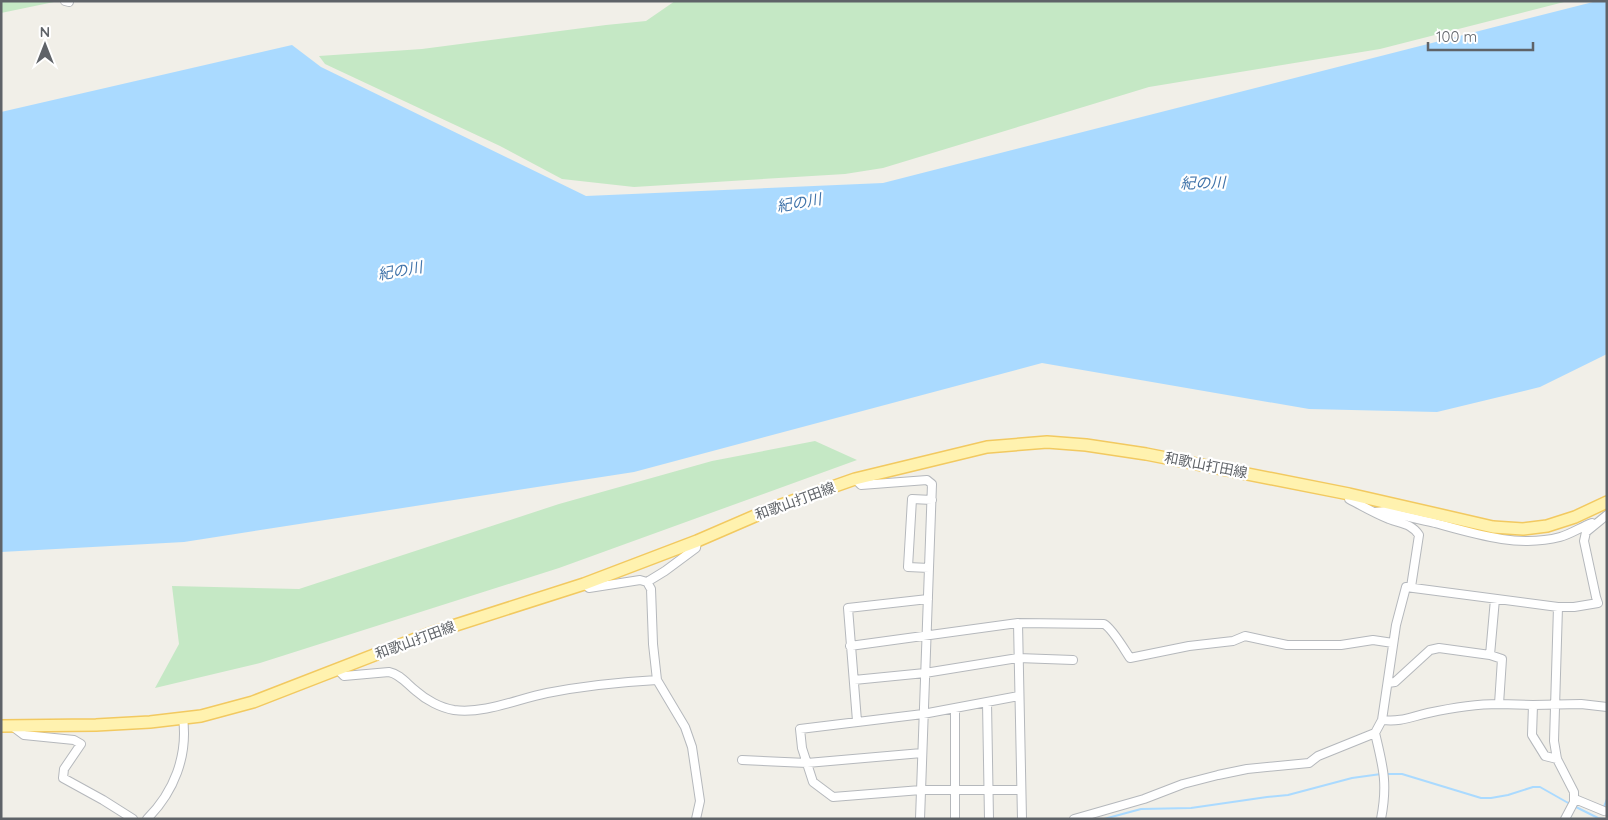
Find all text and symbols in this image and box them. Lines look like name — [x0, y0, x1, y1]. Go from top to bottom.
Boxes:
north arrow — [20, 20, 70, 70]
scale bar — [1428, 20, 1533, 52]
text: N — [40, 23, 50, 41]
text: 100 m — [1436, 27, 1477, 46]
water label: 紀の川 — [1180, 173, 1228, 192]
water label: 紀の川 — [775, 189, 825, 216]
water label: 紀の川 — [376, 257, 426, 284]
street label: 和歌山打田線 — [1163, 448, 1249, 482]
street label: 和歌山打田線 — [752, 478, 838, 524]
street label: 和歌山打田線 — [372, 617, 458, 663]

